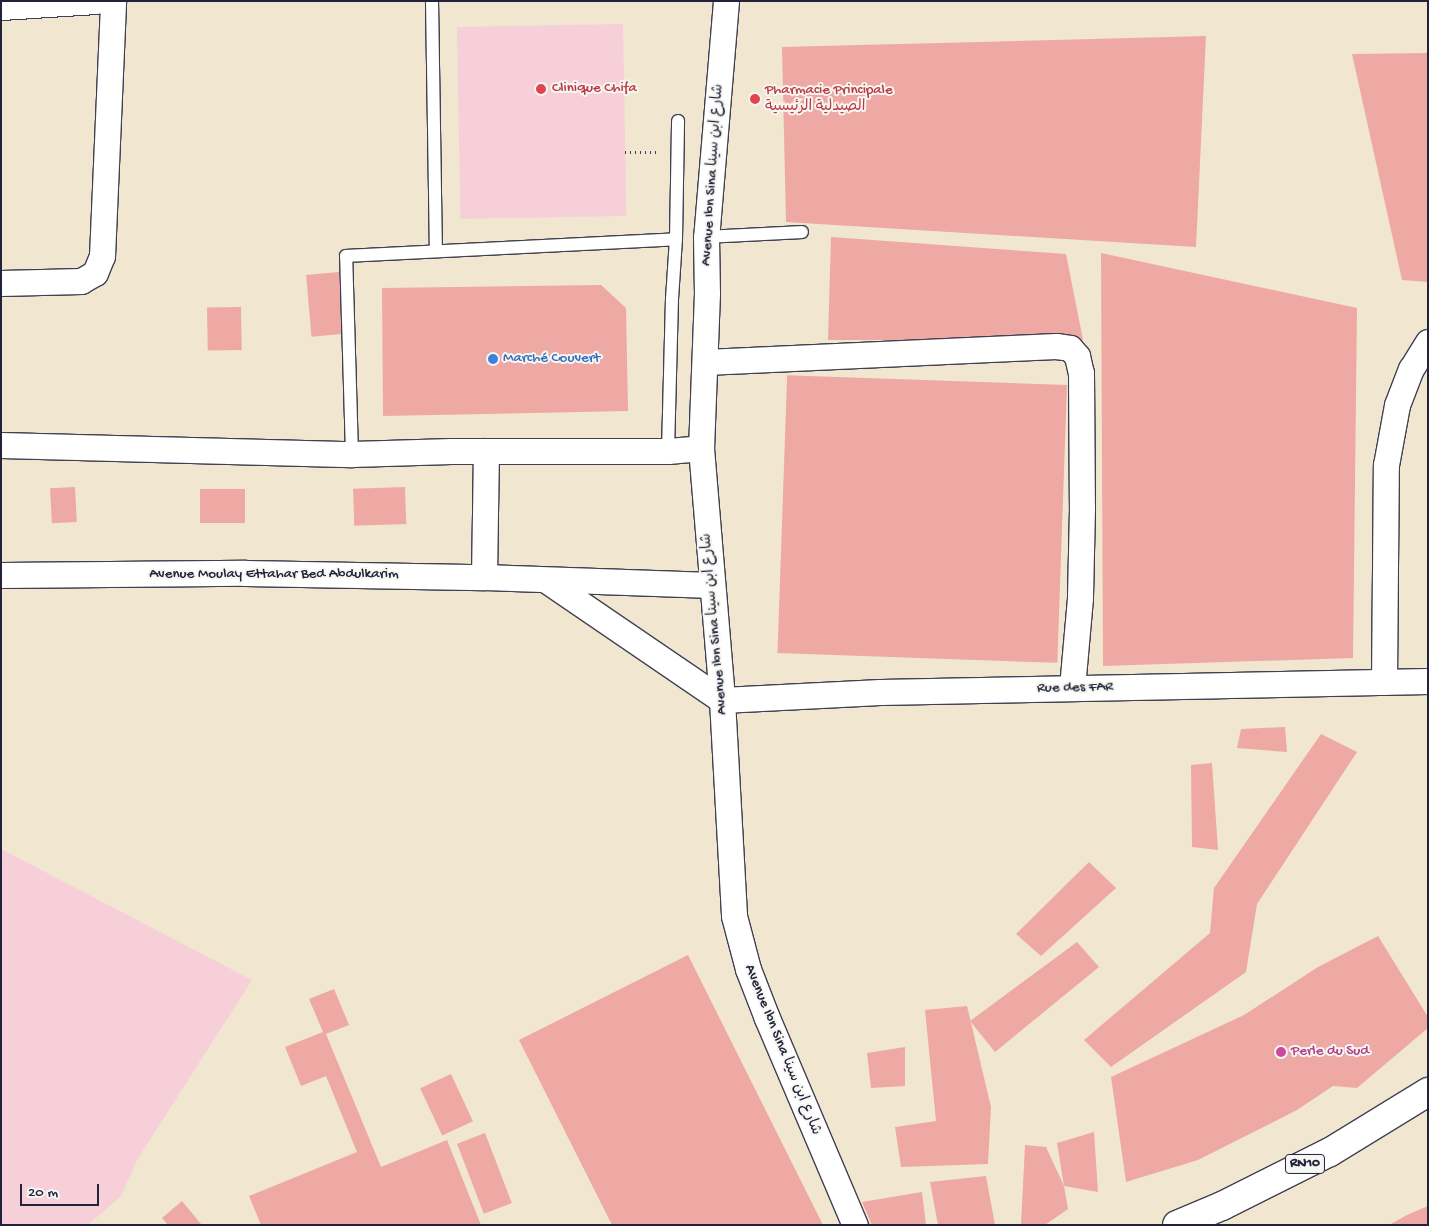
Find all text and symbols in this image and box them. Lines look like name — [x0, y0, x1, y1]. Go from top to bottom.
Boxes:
place label: Clinique Chifa — [552, 80, 637, 98]
place label: Pharmacie Principale الصيدلية الرئيسية — [765, 81, 893, 116]
marker: Clinique Chifa — [534, 82, 548, 96]
street label: Avenue Ibn Sina شارع ابن سينا — [698, 83, 728, 267]
marker: Pharmacie Principale الصيدلية الرئيسية — [749, 93, 761, 105]
place label: Marché Couvert — [503, 350, 600, 368]
marker: Marché Couvert — [487, 353, 499, 365]
street label: Avenue Ibn Sina شارع ابن سينا — [698, 532, 732, 716]
street label: Avenue Moulay Ettahar Bed Abdulkarim — [149, 566, 399, 584]
street label: Rue des FAR — [1037, 678, 1113, 698]
street label: Avenue Ibn Sina شارع ابن سينا — [739, 962, 825, 1138]
place label: Perle du Sud — [1291, 1043, 1369, 1061]
marker: Perle du Sud — [1275, 1046, 1287, 1058]
road number: RN10 — [1284, 1152, 1326, 1176]
scale bar — [22, 1174, 101, 1206]
text: 20 m — [28, 1184, 58, 1202]

